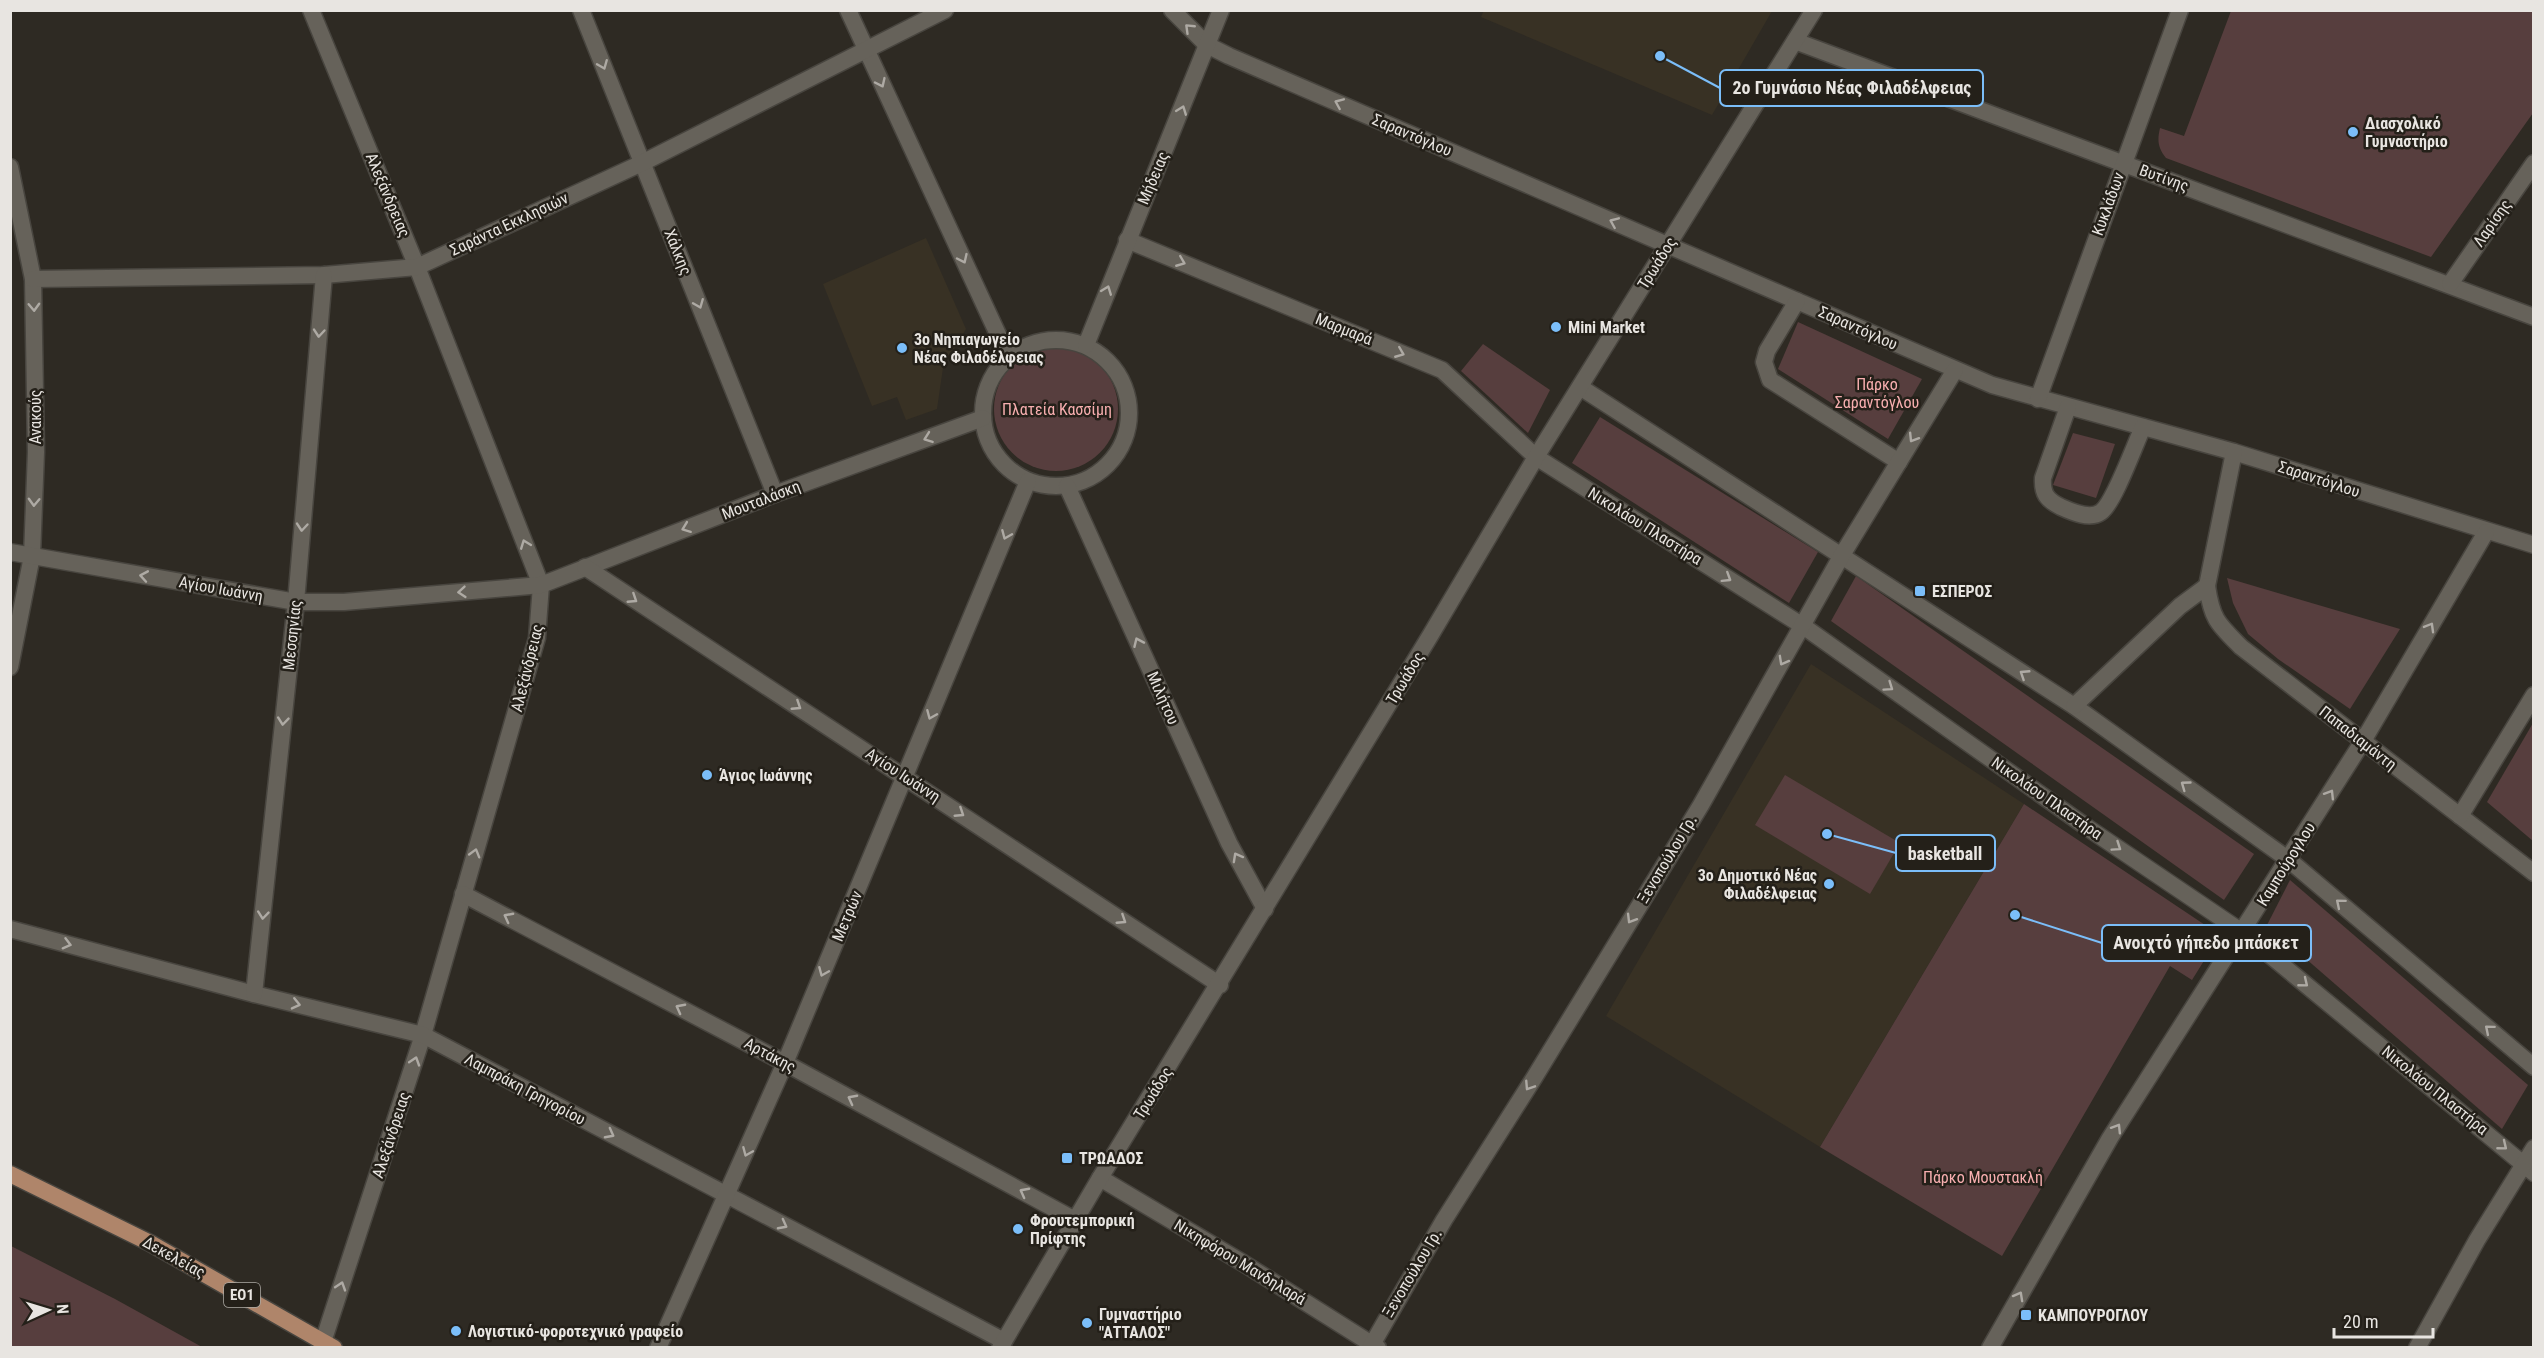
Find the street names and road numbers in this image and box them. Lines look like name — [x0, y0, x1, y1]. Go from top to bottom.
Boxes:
street label: Σαραντόγλου — [1369, 110, 1455, 160]
street label: Μήδειας — [1133, 149, 1173, 207]
street label: Αλεξάνδρειας — [362, 150, 414, 240]
street label: Βυτίνης — [2137, 160, 2191, 196]
street label: Κυκλάδων — [2088, 170, 2128, 238]
street label: Σαράντα Εκκλησιών — [447, 188, 571, 260]
street label: Λαρίσης — [2469, 196, 2515, 250]
street label: Χάλκης — [660, 226, 696, 278]
street label: Τρωάδος — [1634, 233, 1680, 293]
street label: Σαραντόγλου — [1816, 302, 1900, 354]
street label: Μαρμαρά — [1313, 309, 1375, 349]
street label: Ανακούς — [26, 390, 45, 444]
street label: Σαραντόγλου — [2276, 457, 2362, 501]
street label: Μουταλάσκη — [719, 476, 803, 524]
street label: Νικολάου Πλαστήρα — [1585, 483, 1705, 569]
street label: Αγίου Ιωάννη — [177, 572, 265, 606]
street label: Μεσσηνίας — [279, 599, 305, 671]
street label: Αλεξάνδρειας — [507, 622, 547, 714]
street label: Τρωάδος — [1382, 648, 1428, 708]
street label: Μιλήτου — [1143, 669, 1183, 727]
street label: Παπαδιαμάντη — [2316, 702, 2400, 774]
street label: Αγίου Ιωάννη — [862, 744, 944, 806]
street label: Νικολάου Πλαστήρα — [1988, 753, 2106, 843]
street label: Ξενoπούλου Γρ. — [1633, 811, 1701, 907]
street label: Καμπούρογλου — [2253, 819, 2319, 909]
street label: Μετρών — [828, 888, 866, 944]
street label: Αρτάκης — [741, 1034, 799, 1076]
street label: Νικολάου Πλαστήρα — [2378, 1042, 2492, 1139]
street label: Λαμπράκη Γρηγορίου — [461, 1049, 589, 1129]
street label: Τρωάδος — [1130, 1063, 1176, 1123]
street label: Αλεξάνδρειας — [368, 1089, 414, 1181]
street label: Νικηφόρου Μανδηλαρά — [1171, 1215, 1309, 1309]
street label: Ξενoπούλου Γρ. — [1378, 1225, 1446, 1321]
street label: Δεκελείας — [140, 1232, 208, 1282]
road number: ΕΟ1 — [224, 1283, 260, 1307]

